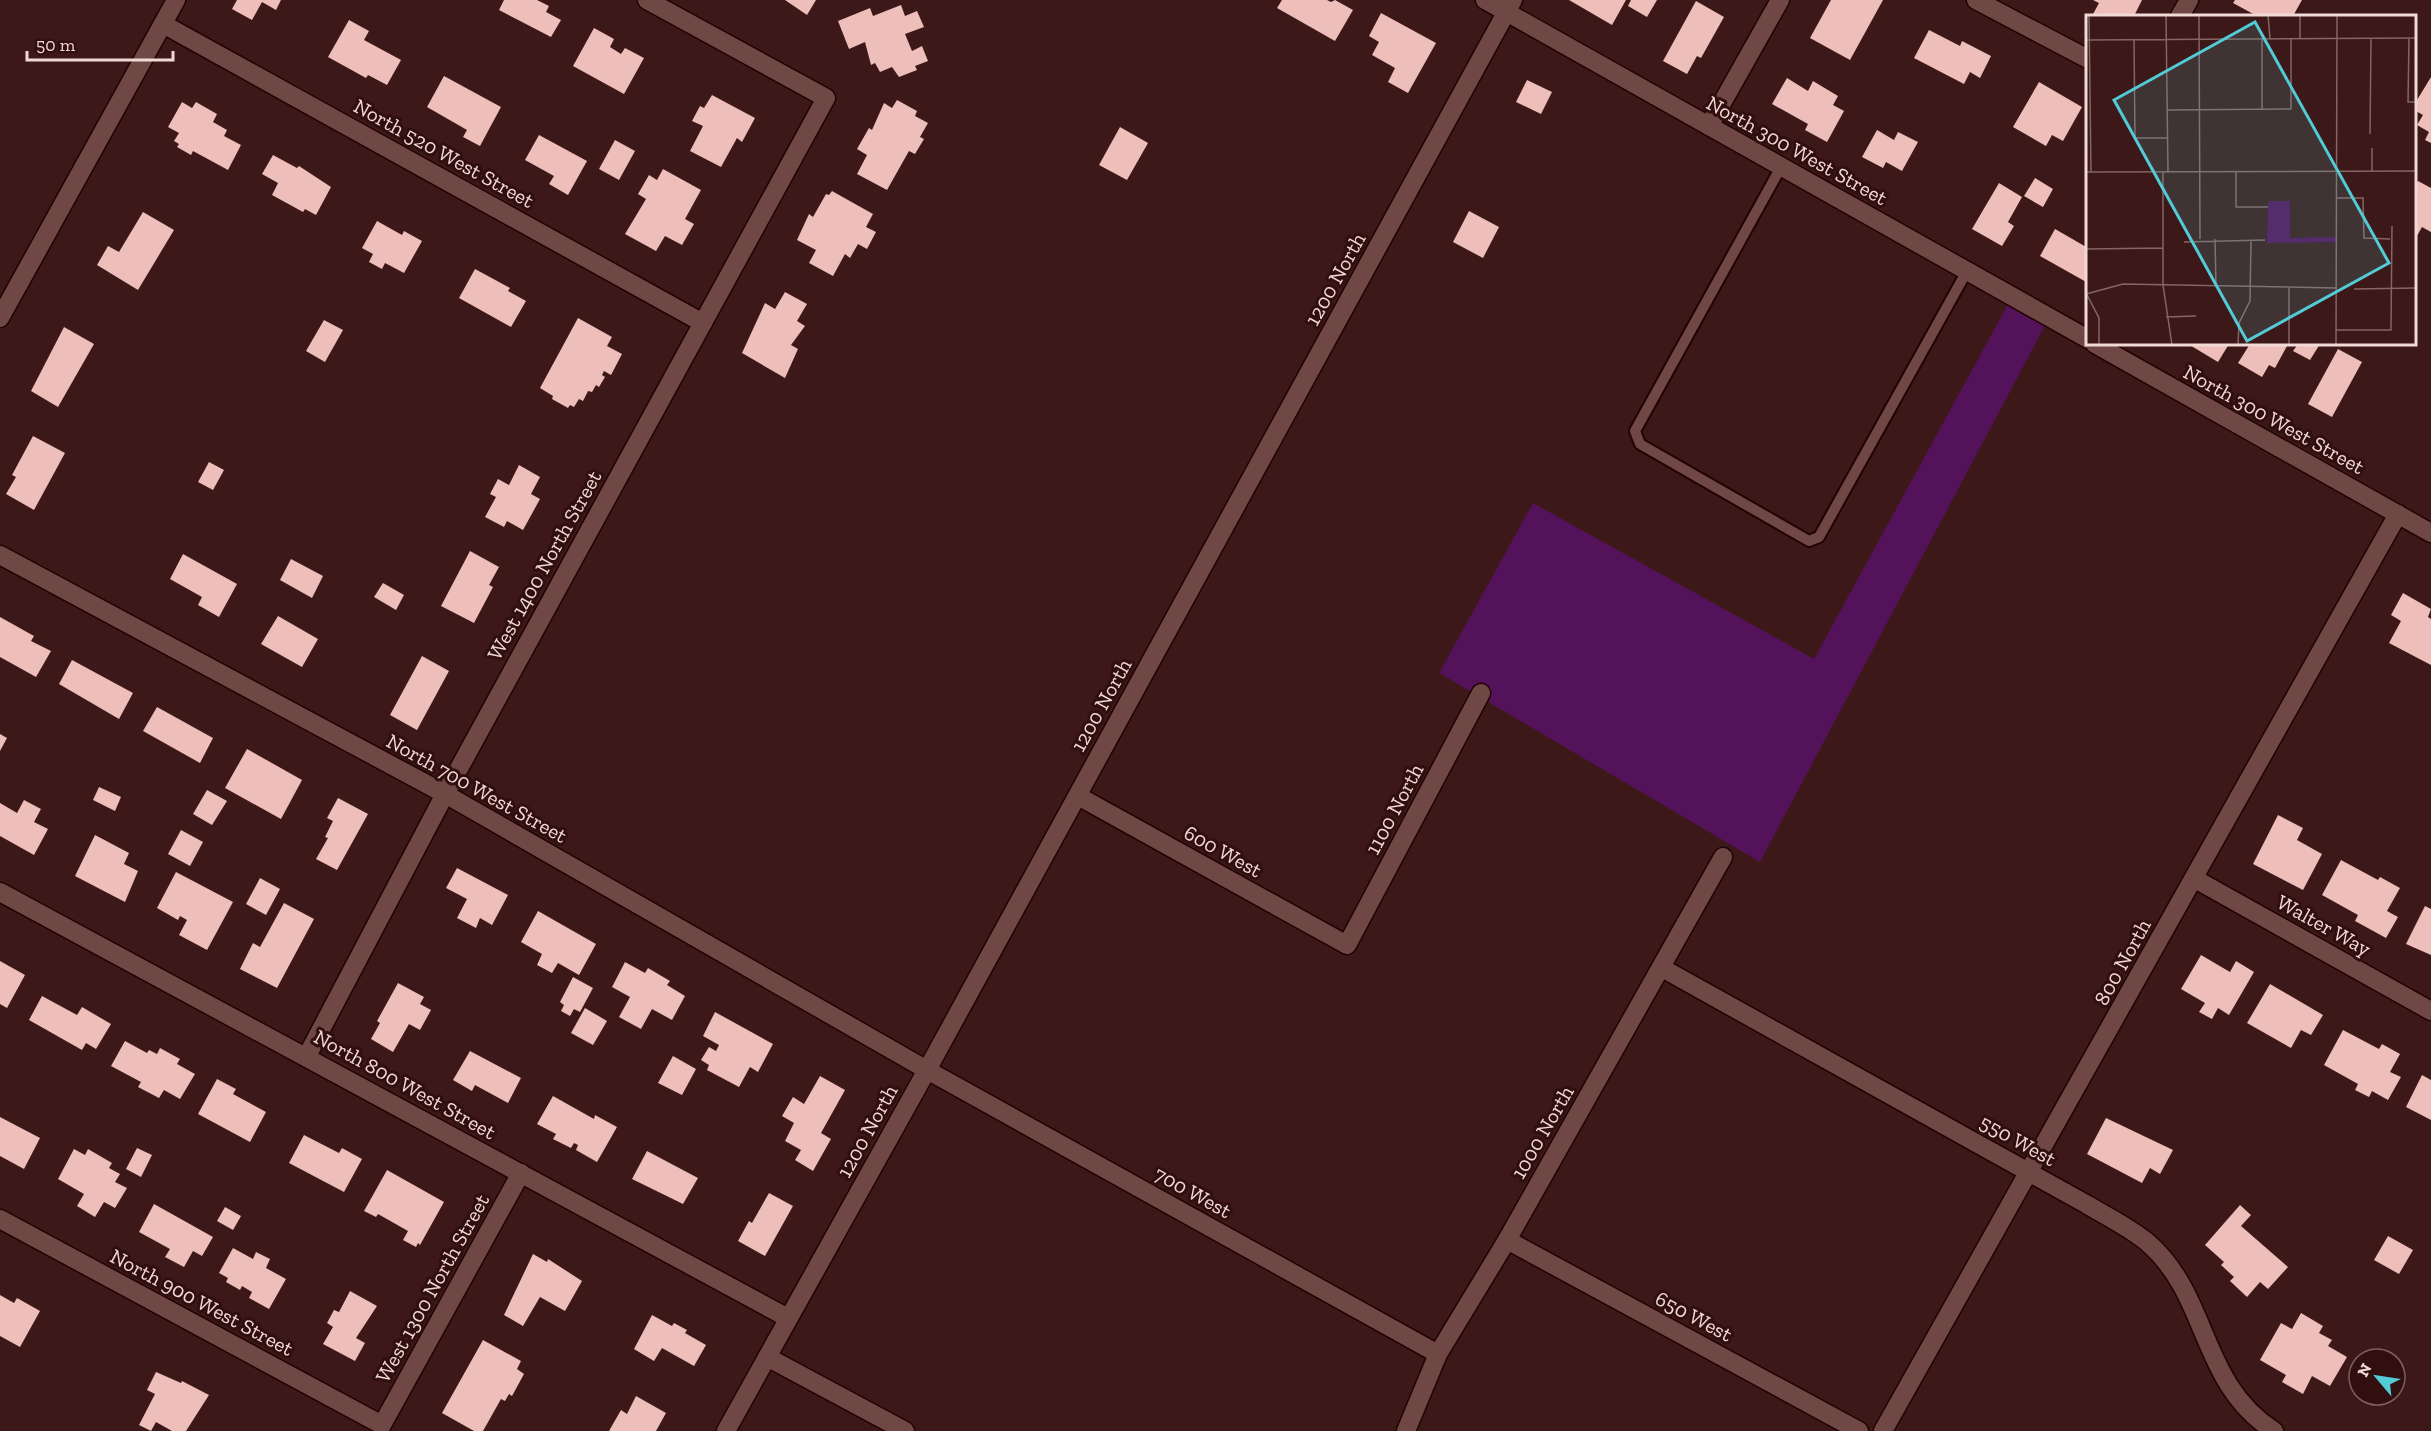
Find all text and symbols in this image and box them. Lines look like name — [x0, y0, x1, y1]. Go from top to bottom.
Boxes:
inset map — [2086, 15, 2416, 345]
scale bar — [27, 24, 172, 62]
text: 50 m — [36, 34, 76, 56]
street label: North 300 West Street — [1702, 90, 1892, 210]
street label: North 520 West Street — [350, 93, 539, 213]
street label: 1200 North — [1299, 228, 1371, 330]
street label: North 300 West Street — [2179, 359, 2369, 479]
street label: West 1400 North Street — [482, 466, 607, 664]
street label: 1200 North — [1065, 654, 1137, 756]
street label: North 700 West Street — [382, 728, 572, 848]
street label: 1100 North — [1360, 759, 1428, 859]
street label: 600 West — [1180, 819, 1266, 883]
street label: Walter Way — [2273, 889, 2376, 961]
street label: 800 North — [2088, 914, 2156, 1009]
street label: North 800 West Street — [310, 1024, 500, 1144]
street label: 1200 North — [831, 1080, 903, 1182]
street label: 1000 North — [1505, 1081, 1579, 1183]
street label: 550 West — [1976, 1109, 2061, 1171]
street label: 700 West — [1150, 1161, 1236, 1223]
street label: West 1300 North Street — [370, 1189, 494, 1387]
street label: North 900 West Street — [106, 1243, 298, 1361]
street label: 650 West — [1651, 1285, 1737, 1347]
north arrow — [2347, 1347, 2407, 1407]
text: N — [2353, 1360, 2376, 1380]

